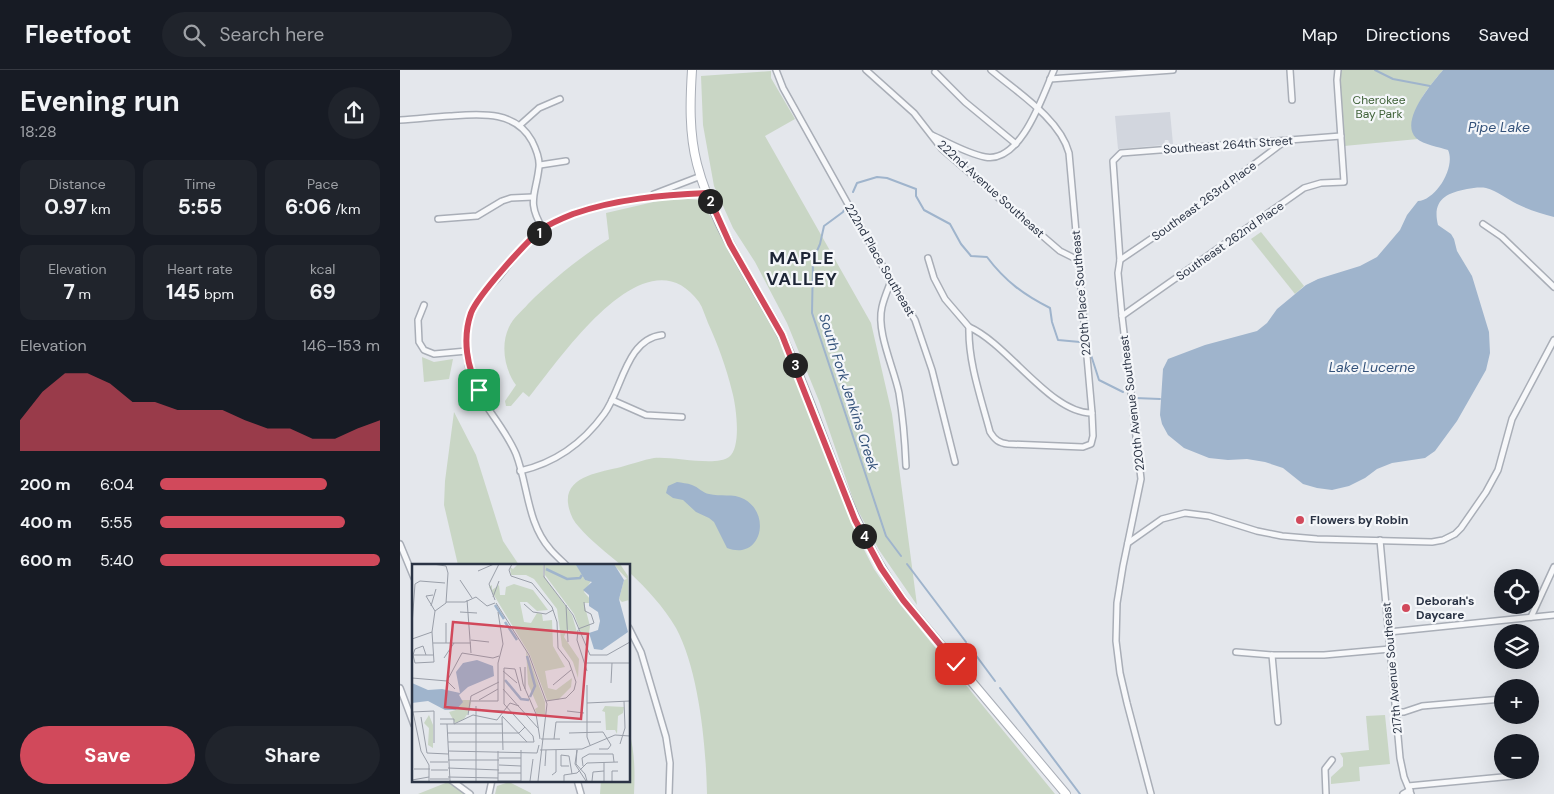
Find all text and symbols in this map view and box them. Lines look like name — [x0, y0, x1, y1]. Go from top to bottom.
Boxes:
search box — [162, 12, 512, 57]
text: Fleetfoot — [25, 19, 132, 50]
icon: search — [180, 21, 208, 49]
text: Search here — [220, 22, 324, 47]
text: Map — [1302, 23, 1338, 47]
text: Directions — [1366, 23, 1451, 47]
text: Saved — [1479, 23, 1529, 47]
text: Evening run — [20, 83, 180, 120]
button: share — [328, 87, 380, 139]
park label: Cherokee Bay Park — [1353, 92, 1406, 122]
water label: Pipe Lake — [1468, 118, 1530, 136]
text: 18:28 — [20, 121, 57, 142]
street label: Southeast 264th Street — [1163, 132, 1294, 158]
street label: 222nd Avenue Southeast — [934, 137, 1048, 242]
street label: Southeast 263rd Place — [1148, 157, 1260, 244]
text: Distance — [49, 175, 106, 193]
text: Time — [184, 175, 216, 193]
text: Pace — [307, 175, 338, 193]
pin: 2 — [698, 188, 722, 214]
text: 2 — [706, 192, 715, 210]
text: 0.97 — [44, 193, 87, 221]
text: 5:55 — [178, 193, 222, 221]
text: 6:06 — [285, 193, 332, 221]
street label: Southeast 262nd Place — [1173, 198, 1287, 284]
text: km — [87, 200, 110, 218]
text: /km — [332, 200, 360, 218]
street label: 222nd Place Southeast — [841, 201, 919, 320]
pin: 1 — [526, 220, 552, 246]
text: 1 — [537, 224, 542, 242]
street label: 220th Place Southeast — [1068, 229, 1094, 357]
district label: MAPLE VALLEY — [766, 246, 838, 291]
text: Elevation — [48, 260, 107, 278]
text: Heart rate — [167, 260, 233, 278]
text: kcal — [310, 260, 335, 278]
text: 7 — [64, 278, 75, 306]
text: 145 — [166, 278, 200, 306]
text: 69 — [310, 278, 336, 306]
text: m — [75, 285, 91, 303]
text: bpm — [200, 285, 234, 303]
water label: South Fork Jenkins Creek — [815, 311, 883, 474]
street label: 220th Avenue Southeast — [1116, 334, 1148, 472]
text: Elevation — [20, 335, 87, 356]
text: 146–153 m — [302, 335, 380, 356]
pin: 3 — [782, 352, 808, 378]
text: 3 — [791, 356, 800, 374]
water label: Lake Lucerne — [1329, 358, 1415, 376]
pin — [458, 369, 500, 411]
icon: arrive — [465, 376, 493, 404]
text: 200 m — [20, 474, 71, 495]
text: 6:04 — [100, 474, 134, 495]
text: 400 m — [20, 512, 72, 533]
text: 5:55 — [100, 512, 133, 533]
place label: Flowers by Robin — [1310, 512, 1408, 528]
marker: Flowers by Robin — [1294, 514, 1306, 526]
pin: 4 — [852, 524, 876, 548]
text: 4 — [860, 527, 869, 545]
text: 600 m — [20, 550, 72, 571]
text: 5:40 — [100, 550, 134, 571]
inset map — [412, 564, 630, 782]
map controls — [1494, 569, 1539, 779]
button: locate — [1494, 569, 1539, 614]
place label: Deborah's Daycare — [1416, 593, 1474, 623]
street label: 217th Avenue Southeast — [1378, 601, 1406, 735]
marker: Deborah's Daycare — [1400, 602, 1412, 614]
button: layers — [1494, 624, 1539, 669]
pin — [935, 643, 977, 685]
icon: check — [942, 650, 970, 678]
button: + — [1494, 679, 1539, 724]
button: Save — [20, 726, 195, 784]
button: Share — [205, 726, 380, 784]
button: − — [1494, 734, 1539, 779]

